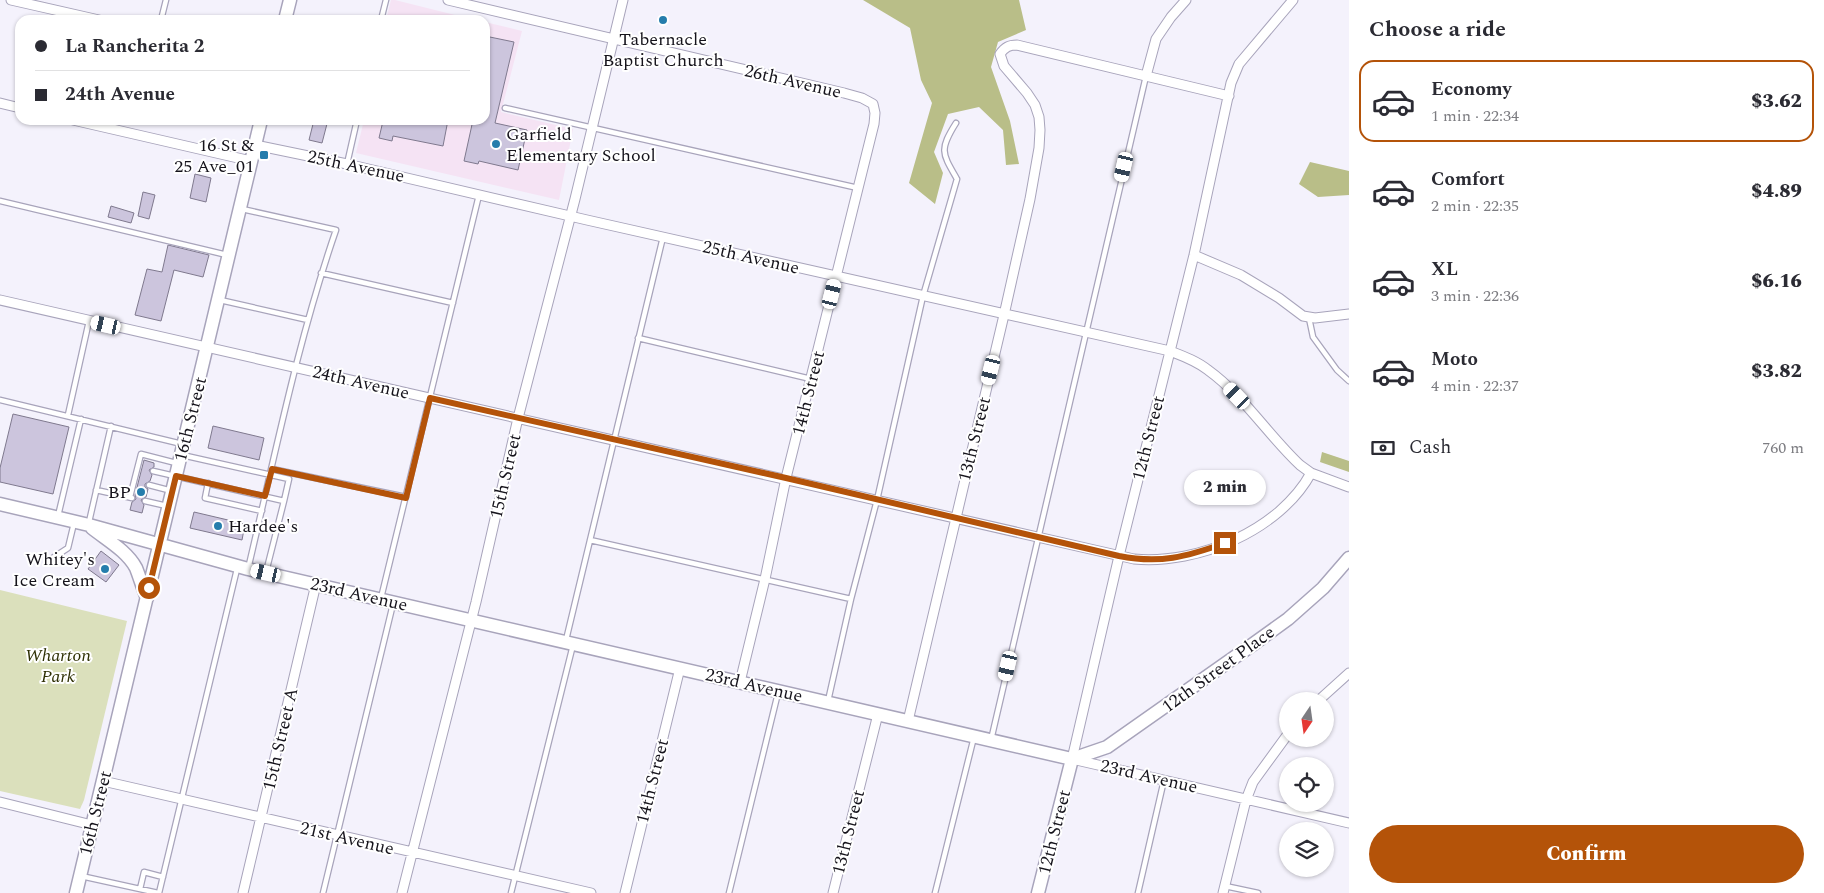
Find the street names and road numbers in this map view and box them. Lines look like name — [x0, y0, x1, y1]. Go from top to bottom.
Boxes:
street label: 26th Avenue — [742, 57, 844, 106]
street label: 25th Avenue — [305, 143, 407, 190]
street label: 25th Avenue — [700, 233, 802, 282]
street label: 14th Street — [785, 348, 832, 438]
street label: 24th Avenue — [310, 358, 412, 407]
street label: 16th Street — [167, 374, 214, 464]
street label: 12th Street — [1125, 393, 1172, 483]
street label: 13th Street — [951, 394, 998, 484]
street label: 15th Street — [483, 431, 528, 521]
street label: 23rd Avenue — [308, 570, 410, 619]
street label: 12th Street Place — [1156, 619, 1280, 720]
street label: 23rd Avenue — [703, 661, 805, 710]
street label: 15th Street A — [256, 685, 305, 793]
street label: 14th Street — [629, 736, 676, 826]
street label: 23rd Avenue — [1098, 752, 1200, 801]
street label: 16th Street — [72, 768, 119, 858]
street label: 13th Street — [825, 787, 872, 877]
street label: 12th Street — [1031, 787, 1078, 877]
street label: 21st Avenue — [297, 815, 397, 862]

